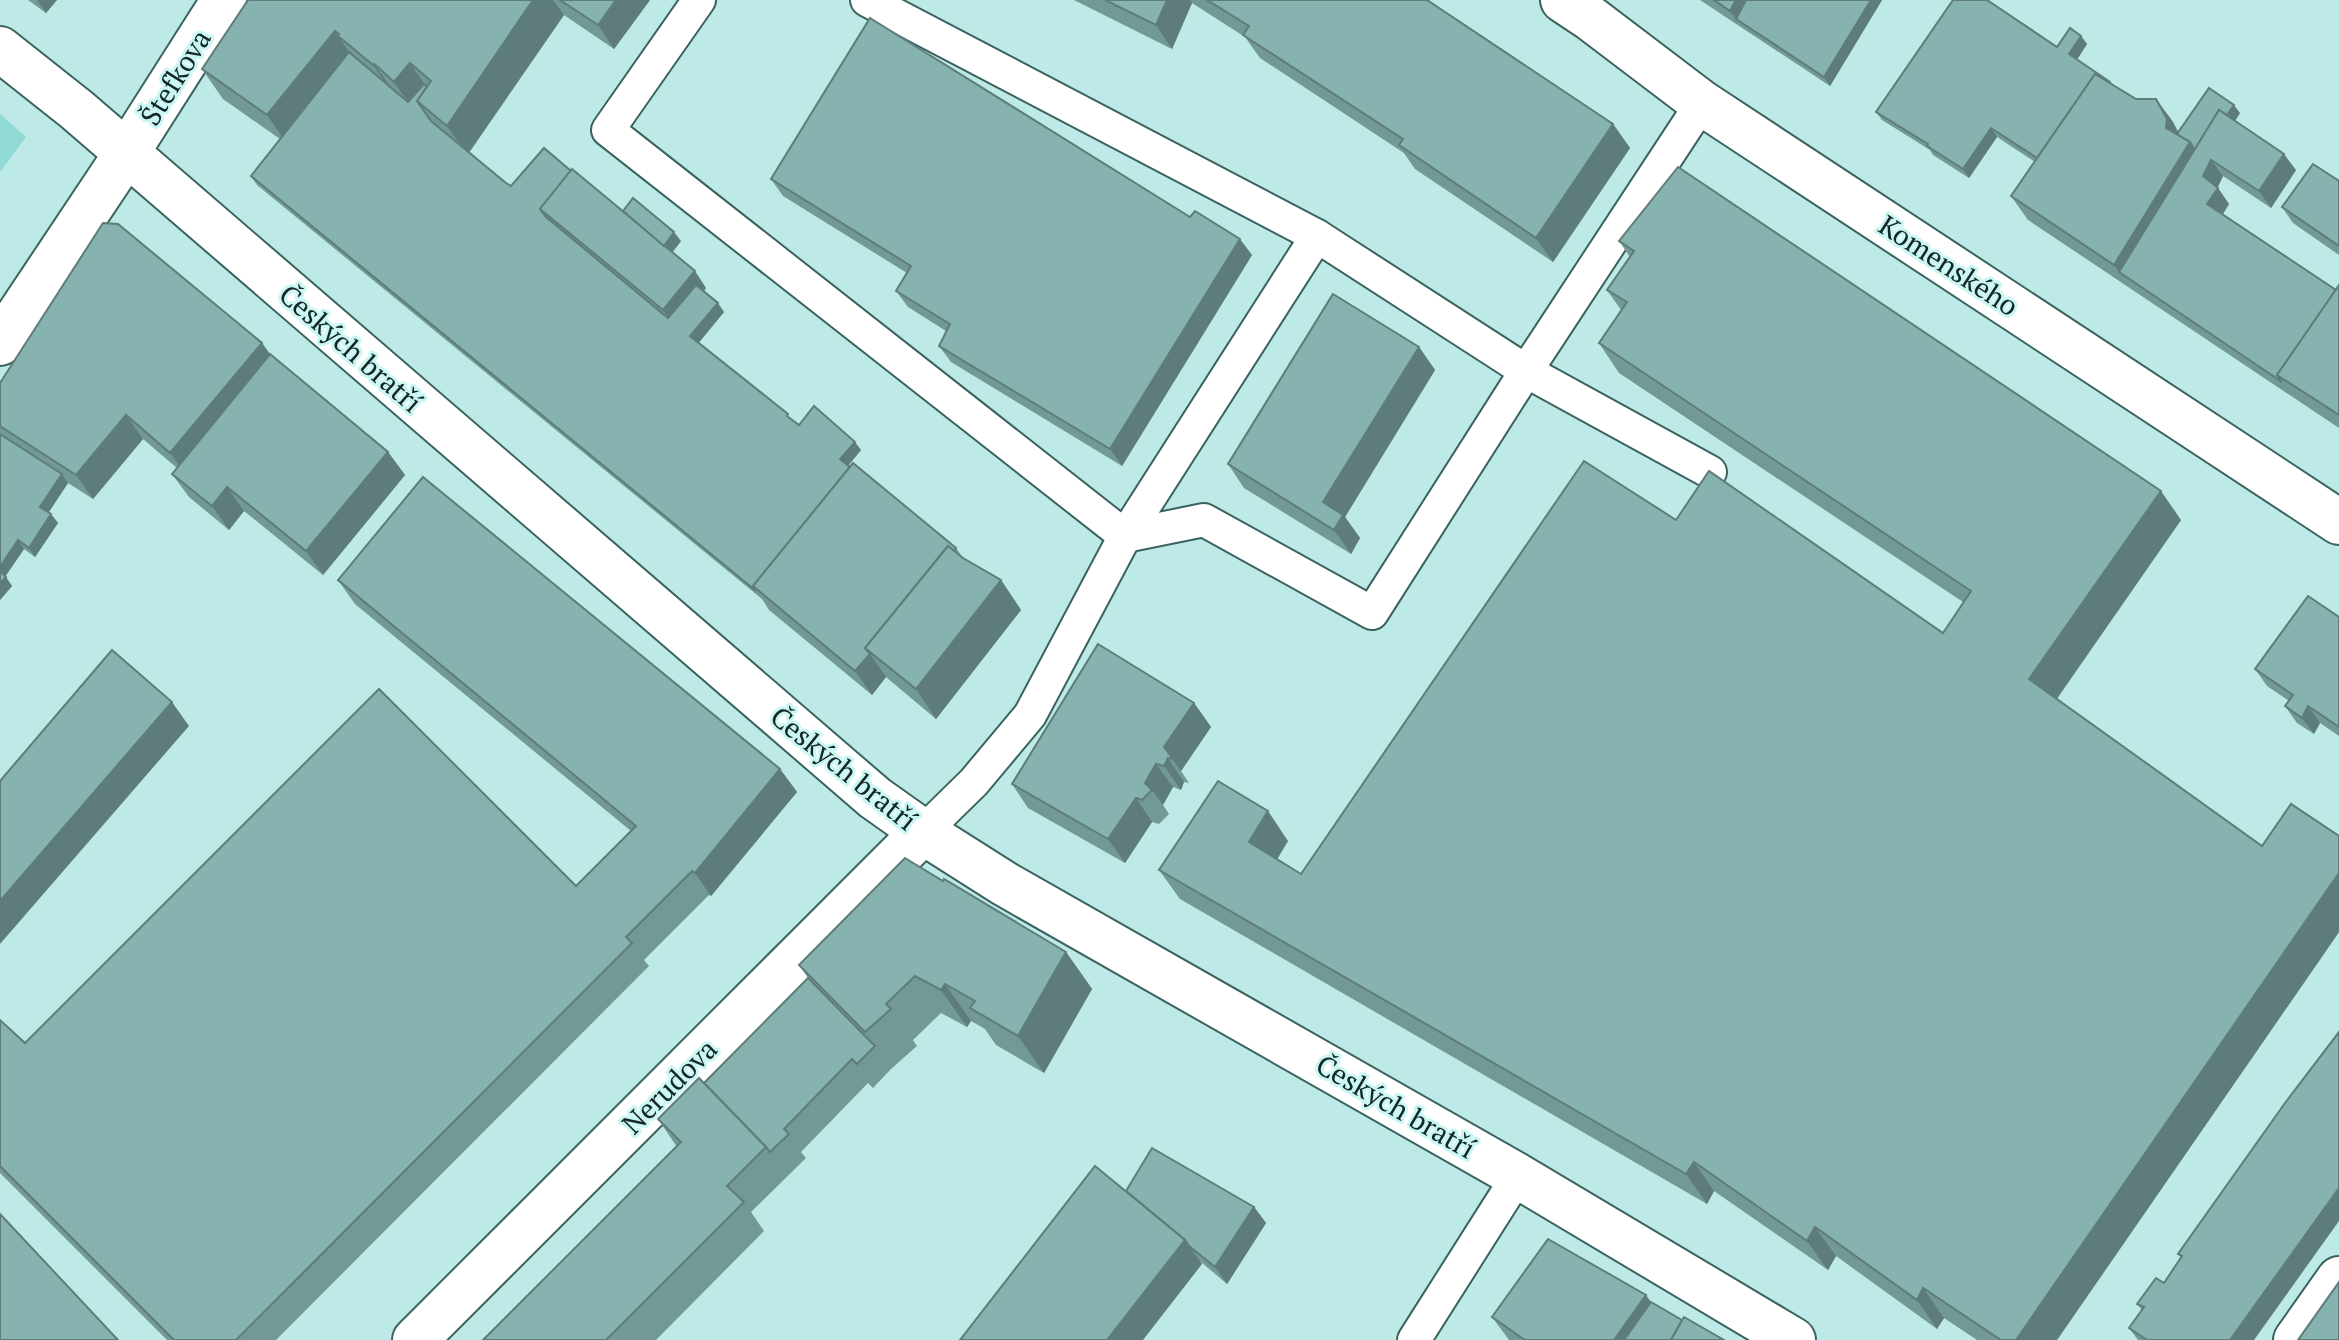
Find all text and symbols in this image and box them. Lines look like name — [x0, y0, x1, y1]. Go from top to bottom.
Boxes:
street label: Štefkova — [131, 22, 219, 132]
street label: Komenského — [1872, 206, 2026, 324]
street label: Českých bratří — [272, 276, 431, 421]
street label: Českých bratří — [763, 698, 925, 839]
street label: Nerudova — [613, 1030, 725, 1142]
street label: Českých bratří — [1310, 1046, 1483, 1167]

